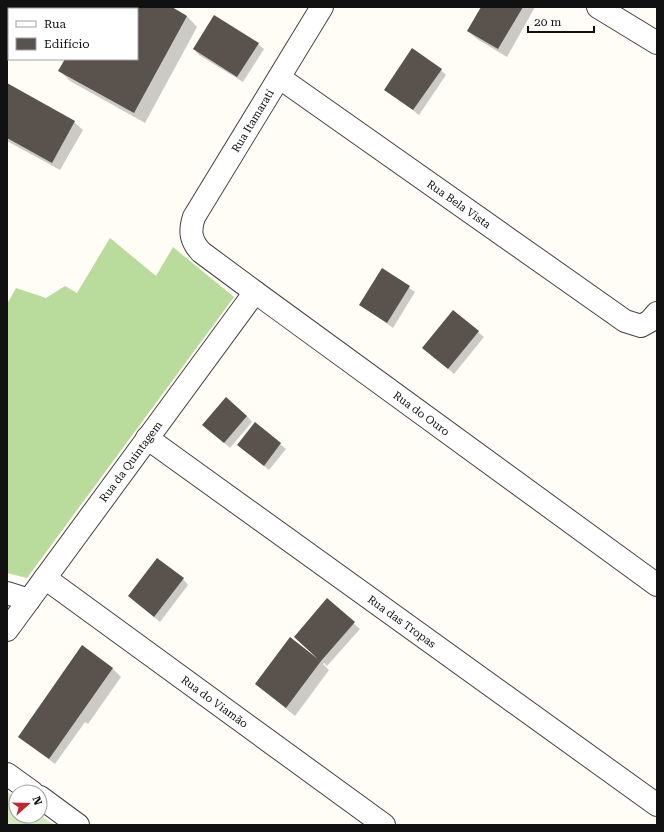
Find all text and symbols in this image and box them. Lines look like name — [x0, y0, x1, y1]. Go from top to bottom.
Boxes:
legend — [8, 8, 138, 60]
scale bar — [528, 8, 594, 34]
text: 20 m — [534, 15, 561, 29]
text: Rua — [44, 17, 67, 31]
text: Edifício — [44, 37, 90, 51]
street label: Rua Itamarati — [229, 87, 277, 155]
street label: Rua Bela Vista — [425, 177, 494, 231]
street label: Rua do Ouro — [391, 388, 452, 438]
street label: Rua da Quintagem — [97, 418, 165, 505]
street label: Rua das Tropas — [365, 593, 438, 650]
street label: Rua do Viamão — [179, 673, 251, 730]
north arrow — [8, 784, 48, 824]
text: N — [29, 795, 45, 807]

